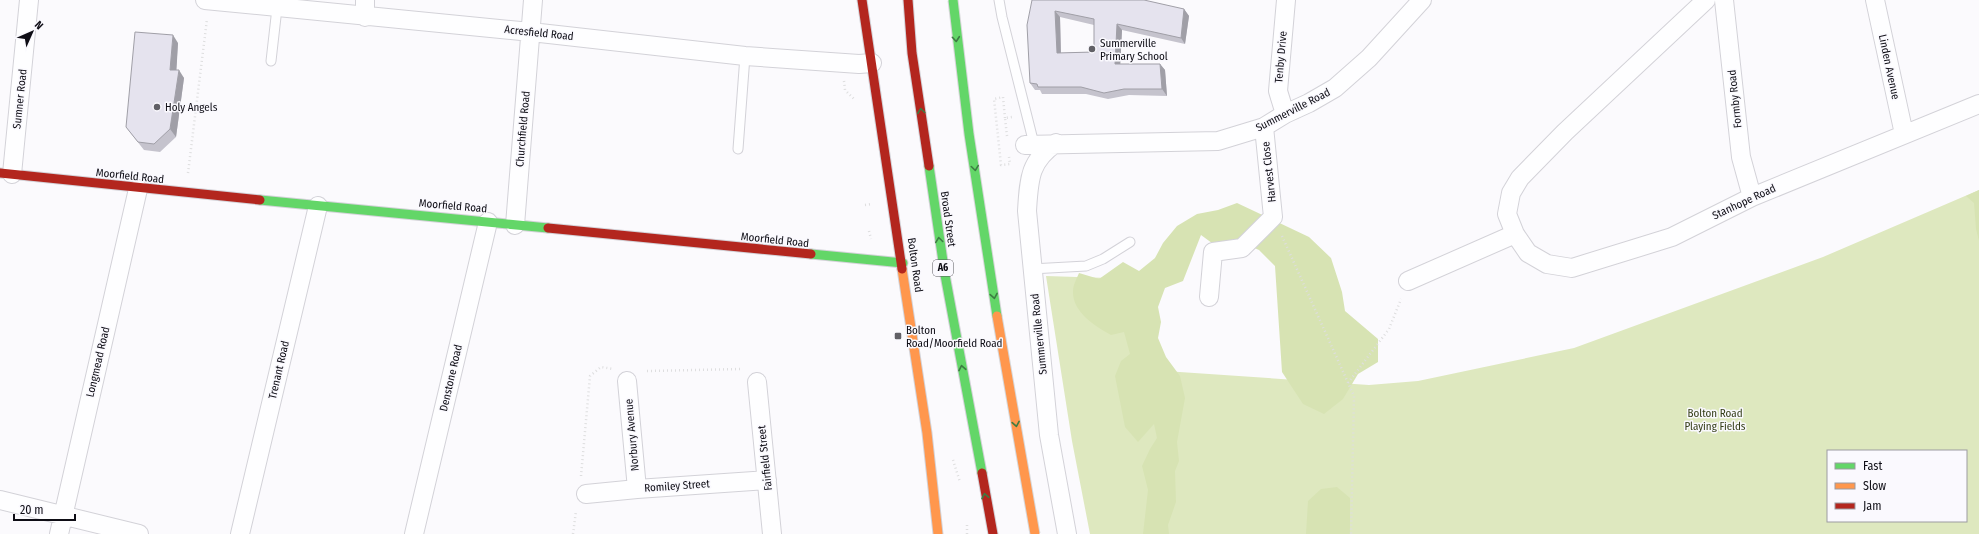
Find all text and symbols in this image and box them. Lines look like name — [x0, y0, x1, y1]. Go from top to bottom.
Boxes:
north arrow — [12, 12, 52, 52]
text: N — [32, 18, 46, 32]
street label: Acresfield Road — [504, 23, 574, 43]
street label: Tenby Drive — [1272, 30, 1290, 84]
street label: Linden Avenue — [1876, 33, 1902, 101]
one-way arrow — [952, 36, 961, 42]
place label: Summerville Primary School — [1100, 37, 1168, 63]
marker: Summerville Primary School — [1087, 44, 1097, 54]
street label: Sumner Road — [10, 68, 30, 130]
street label: Formby Road — [1725, 69, 1745, 129]
street label: Summerville Road — [1254, 86, 1332, 134]
street label: Churchfield Road — [513, 90, 533, 168]
place label: Holy Angels — [165, 101, 218, 114]
marker: Holy Angels — [152, 102, 162, 112]
one-way arrow — [917, 108, 926, 114]
street label: Harvest Close — [1259, 141, 1279, 203]
one-way arrow — [970, 164, 979, 171]
street label: Moorfield Road — [95, 166, 165, 186]
street label: Stanhope Road — [1710, 182, 1778, 222]
street label: Broad Street — [938, 190, 958, 248]
street label: Moorfield Road — [418, 197, 488, 215]
street label: Moorfield Road — [740, 230, 810, 250]
street label: Bolton Road — [905, 237, 925, 293]
one-way arrow — [935, 237, 944, 243]
road number: A6 — [933, 260, 953, 276]
one-way arrow — [990, 293, 998, 299]
street label: Summerville Road — [1028, 293, 1050, 375]
place label: Bolton Road/Moorfield Road — [906, 324, 1003, 350]
street label: Longmead Road — [84, 326, 112, 398]
marker: Bolton Road/Moorfield Road — [893, 331, 903, 341]
street label: Trenant Road — [266, 339, 292, 401]
street label: Denstone Road — [437, 343, 465, 413]
one-way arrow — [958, 365, 966, 371]
street label: Norbury Avenue — [622, 398, 642, 472]
park label: Bolton Road Playing Fields — [1684, 407, 1746, 433]
one-way arrow — [1012, 421, 1020, 427]
street label: Fairfield Street — [755, 424, 775, 491]
legend — [1827, 450, 1967, 522]
text: Fast — [1863, 459, 1882, 473]
street label: Romiley Street — [644, 477, 711, 495]
text: Slow — [1863, 479, 1886, 493]
one-way arrow — [982, 493, 990, 499]
scale bar — [14, 496, 75, 522]
text: Jam — [1863, 499, 1881, 513]
text: 20 m — [20, 503, 44, 517]

